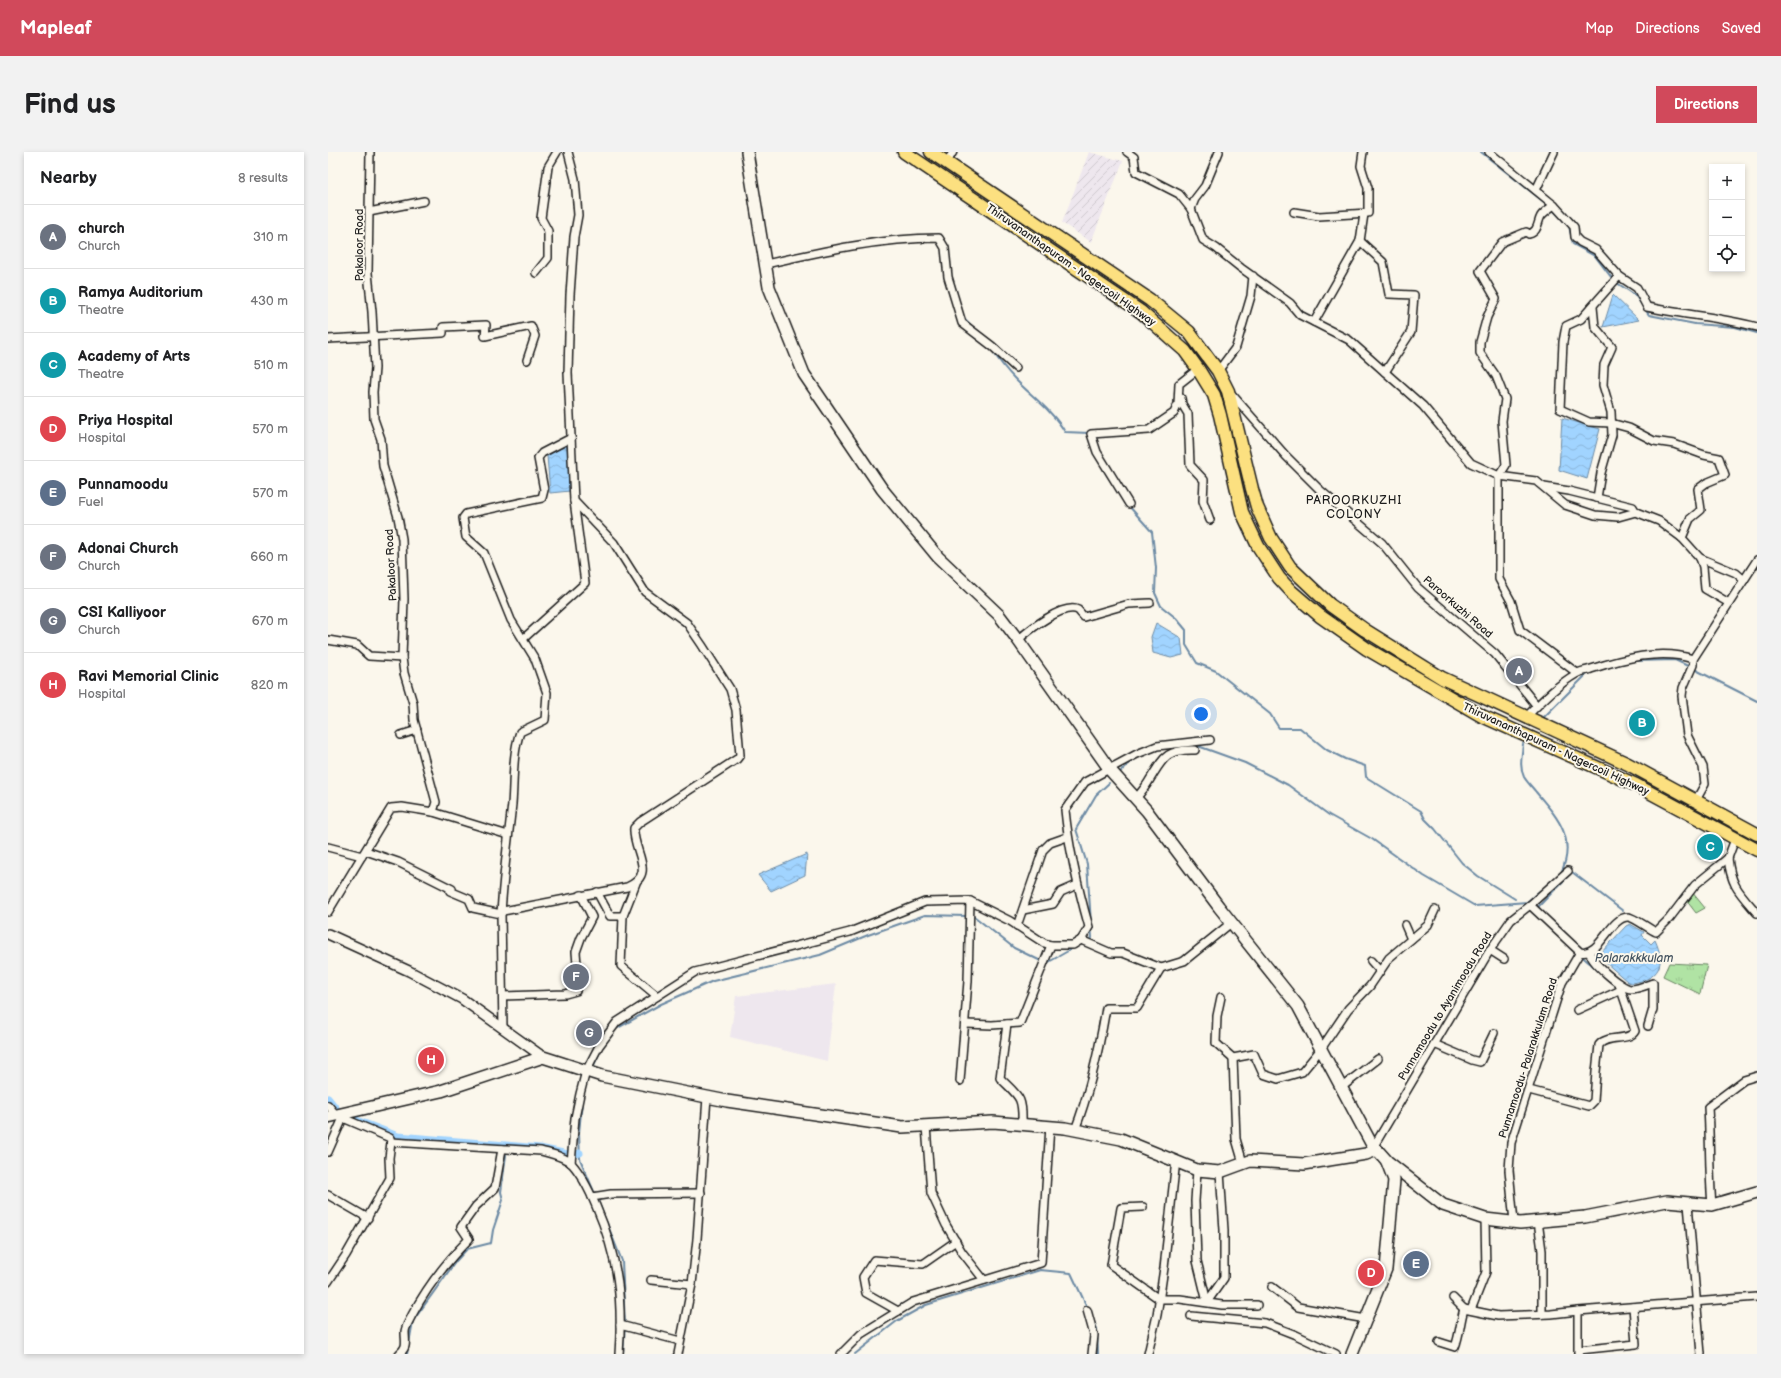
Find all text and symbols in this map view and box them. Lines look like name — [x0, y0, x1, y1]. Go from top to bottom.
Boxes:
text: Mapleaf — [20, 17, 92, 40]
text: Map — [1585, 20, 1613, 37]
text: Directions — [1635, 20, 1700, 37]
text: Saved — [1722, 20, 1761, 37]
button: Directions — [1656, 86, 1757, 123]
text: Find us — [24, 88, 116, 121]
map controls — [1709, 164, 1745, 272]
button: + — [1709, 164, 1745, 200]
text: Nearby — [40, 168, 97, 188]
text: 8 results — [238, 170, 288, 186]
button: − — [1709, 200, 1745, 236]
street label: Thiruvananthapuram - Nagercoil Highway — [984, 201, 1158, 329]
street label: Pakaloor Road — [353, 209, 366, 281]
text: church — [78, 219, 125, 238]
text: A — [49, 229, 57, 245]
text: 310 m — [253, 229, 288, 245]
button: locate — [1709, 236, 1745, 272]
text: Church — [78, 238, 120, 254]
text: Ramya Auditorium — [78, 283, 203, 302]
text: B — [48, 293, 58, 309]
text: 430 m — [250, 293, 288, 309]
text: Theatre — [78, 302, 124, 318]
text: Academy of Arts — [78, 347, 190, 366]
text: C — [48, 357, 58, 373]
text: 510 m — [254, 357, 288, 373]
text: Theatre — [78, 366, 124, 382]
text: Priya Hospital — [78, 411, 173, 430]
text: D — [48, 421, 58, 437]
text: 570 m — [252, 421, 288, 437]
text: Hospital — [78, 430, 126, 446]
text: Punnamoodu — [78, 475, 168, 494]
text: E — [49, 485, 57, 501]
text: 570 m — [252, 485, 288, 501]
district label: PAROORKUZHI COLONY — [1306, 493, 1402, 522]
text: Fuel — [78, 494, 103, 510]
street label: Pakaloor Road — [383, 528, 399, 602]
text: Adonai Church — [78, 539, 178, 558]
text: F — [49, 549, 57, 565]
text: 660 m — [250, 549, 288, 565]
text: Church — [78, 558, 120, 574]
street label: Paroorkuzhi Road — [1421, 573, 1495, 641]
text: CSI Kalliyoor — [78, 603, 166, 622]
text: G — [48, 613, 58, 629]
text: 670 m — [252, 613, 288, 629]
text: Church — [78, 622, 120, 638]
pin: A — [1506, 656, 1532, 686]
text: Ravi Memorial Clinic — [78, 667, 219, 686]
text: H — [48, 677, 58, 693]
text: 820 m — [251, 677, 288, 693]
text: Hospital — [78, 686, 126, 702]
street label: Thiruvananthapuram - Nagercoil Highway — [1461, 700, 1651, 798]
your location — [1191, 704, 1211, 724]
pin: B — [1629, 708, 1655, 738]
pin: C — [1697, 832, 1723, 862]
street label: Punnamoodu to Ayanimoodu Road — [1395, 929, 1495, 1083]
water label: Palarakkkulam — [1595, 951, 1673, 966]
pin: F — [563, 962, 589, 992]
street label: Punnamoodu- Palarakkulam Road — [1496, 976, 1560, 1140]
pin: G — [576, 1018, 602, 1048]
pin: H — [418, 1045, 444, 1075]
pin: E — [1403, 1249, 1429, 1279]
pin: D — [1358, 1258, 1384, 1288]

